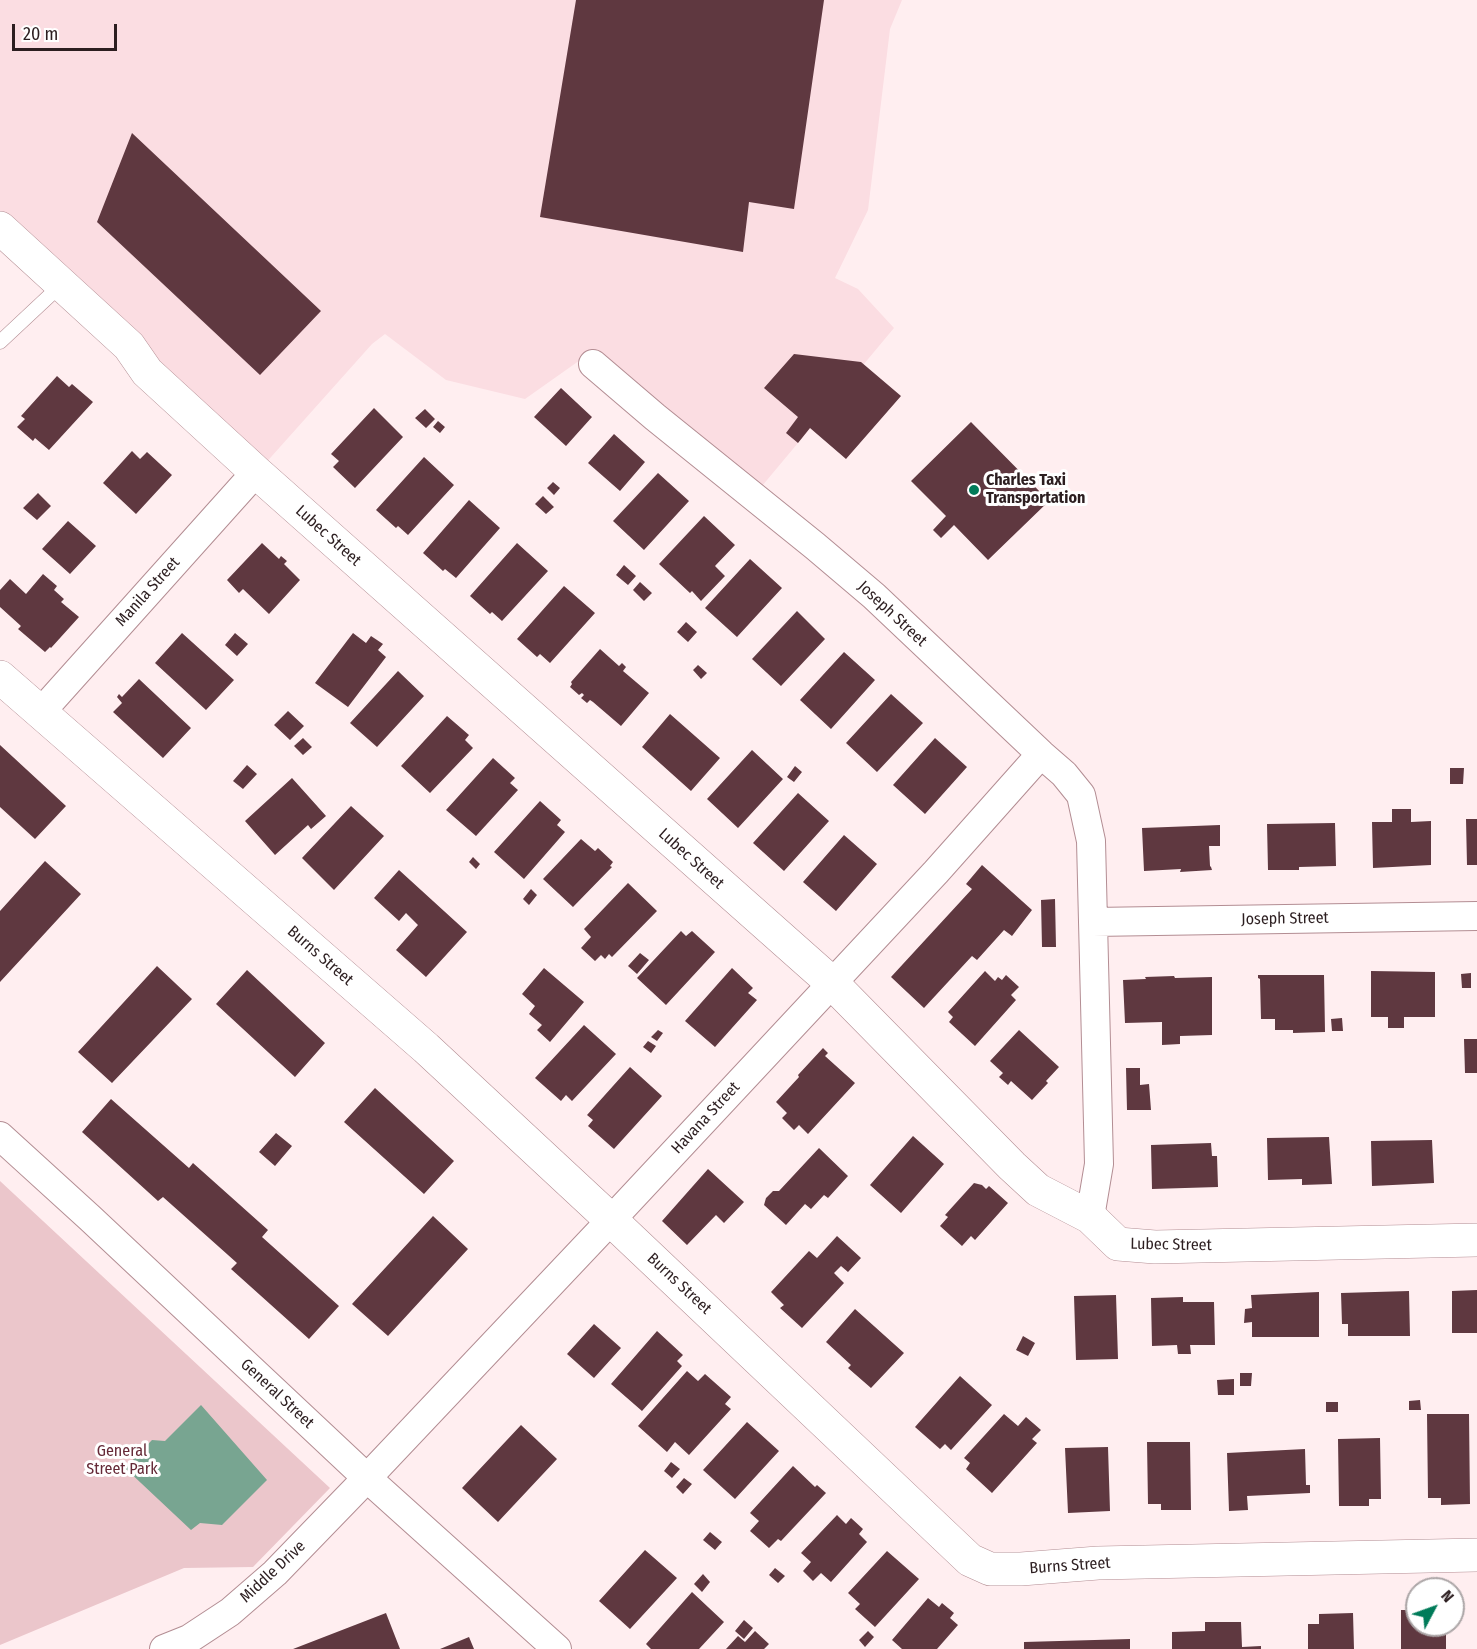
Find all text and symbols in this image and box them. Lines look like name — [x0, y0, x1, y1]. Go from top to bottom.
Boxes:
scale bar — [15, 12, 120, 50]
text: 20 m — [23, 23, 58, 45]
place label: Charles Taxi Transportation — [986, 471, 1085, 509]
marker: Charles Taxi Transportation — [967, 483, 981, 497]
street label: Lubec Street — [291, 502, 365, 570]
street label: Manila Street — [112, 553, 184, 631]
street label: Joseph Street — [853, 577, 931, 651]
street label: Lubec Street — [654, 825, 728, 893]
street label: Joseph Street — [1241, 909, 1329, 929]
street label: Burns Street — [283, 922, 357, 990]
street label: Havana Street — [668, 1078, 744, 1158]
street label: Lubec Street — [1130, 1235, 1212, 1255]
street label: Burns Street — [643, 1249, 715, 1319]
street label: General Street — [236, 1355, 318, 1433]
park label: General Street Park — [86, 1442, 158, 1480]
street label: Middle Drive — [236, 1537, 310, 1607]
street label: Burns Street — [1029, 1554, 1111, 1578]
north arrow — [1405, 1577, 1465, 1637]
text: N — [1437, 1586, 1458, 1606]

